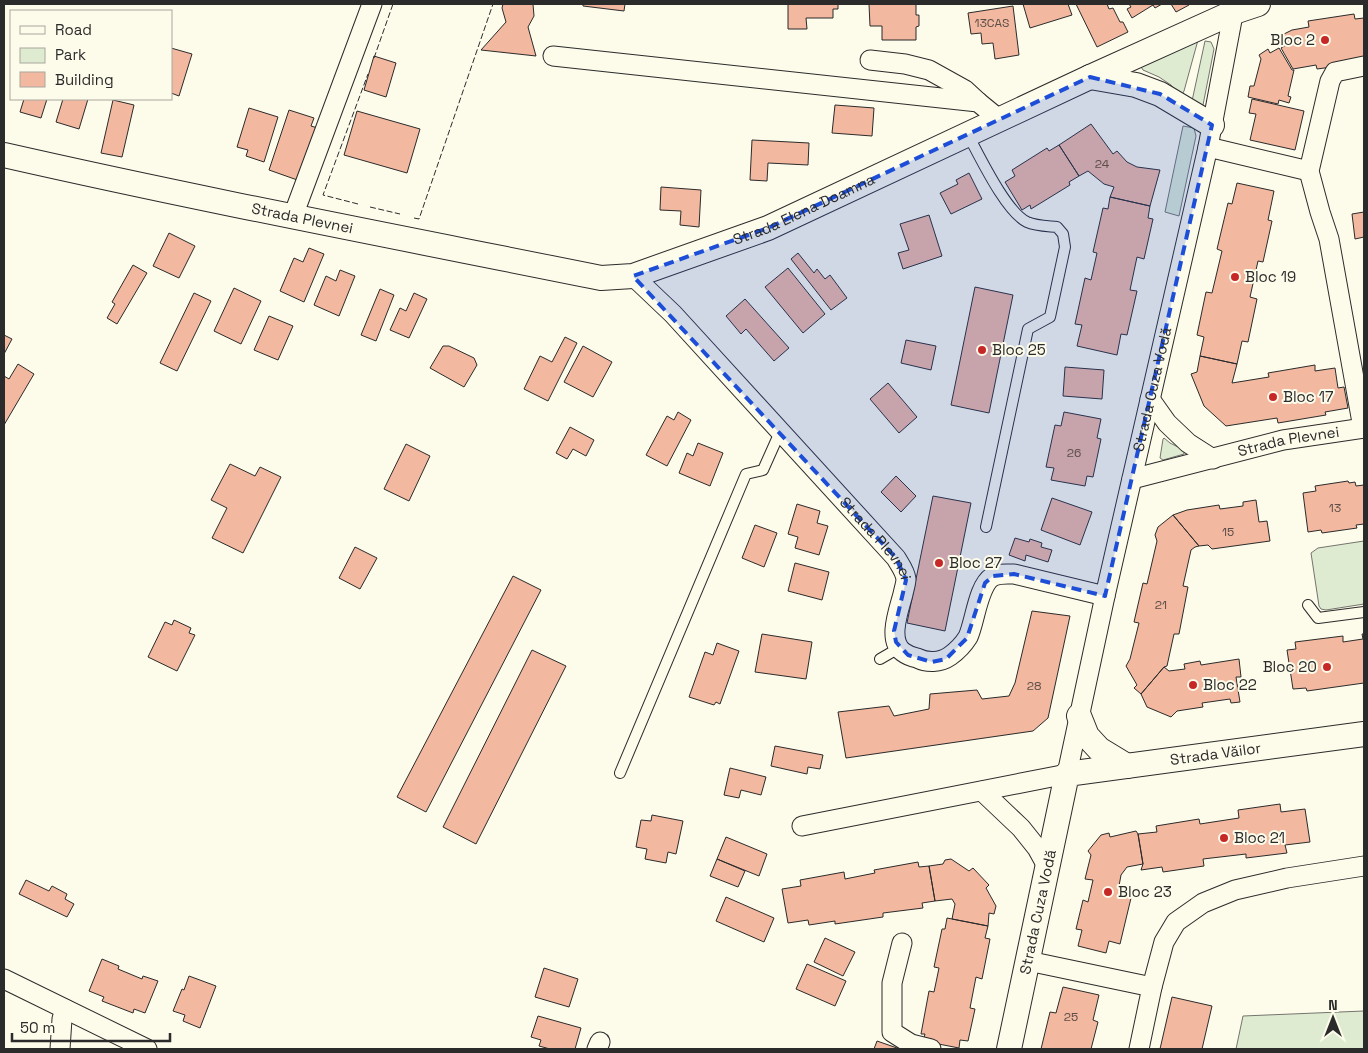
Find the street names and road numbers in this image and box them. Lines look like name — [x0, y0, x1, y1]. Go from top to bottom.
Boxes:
street label: Strada Elena Doamna — [730, 169, 878, 249]
street label: Strada Plevnei — [250, 198, 355, 237]
street label: Strada Cuza Vodă — [1128, 325, 1175, 454]
street label: Strada Plevnei — [1235, 422, 1340, 460]
street label: Strada Plevnei — [836, 493, 916, 581]
street label: Strada Văilor — [1169, 738, 1263, 769]
street label: Strada Cuza Vodă — [1015, 847, 1060, 976]

